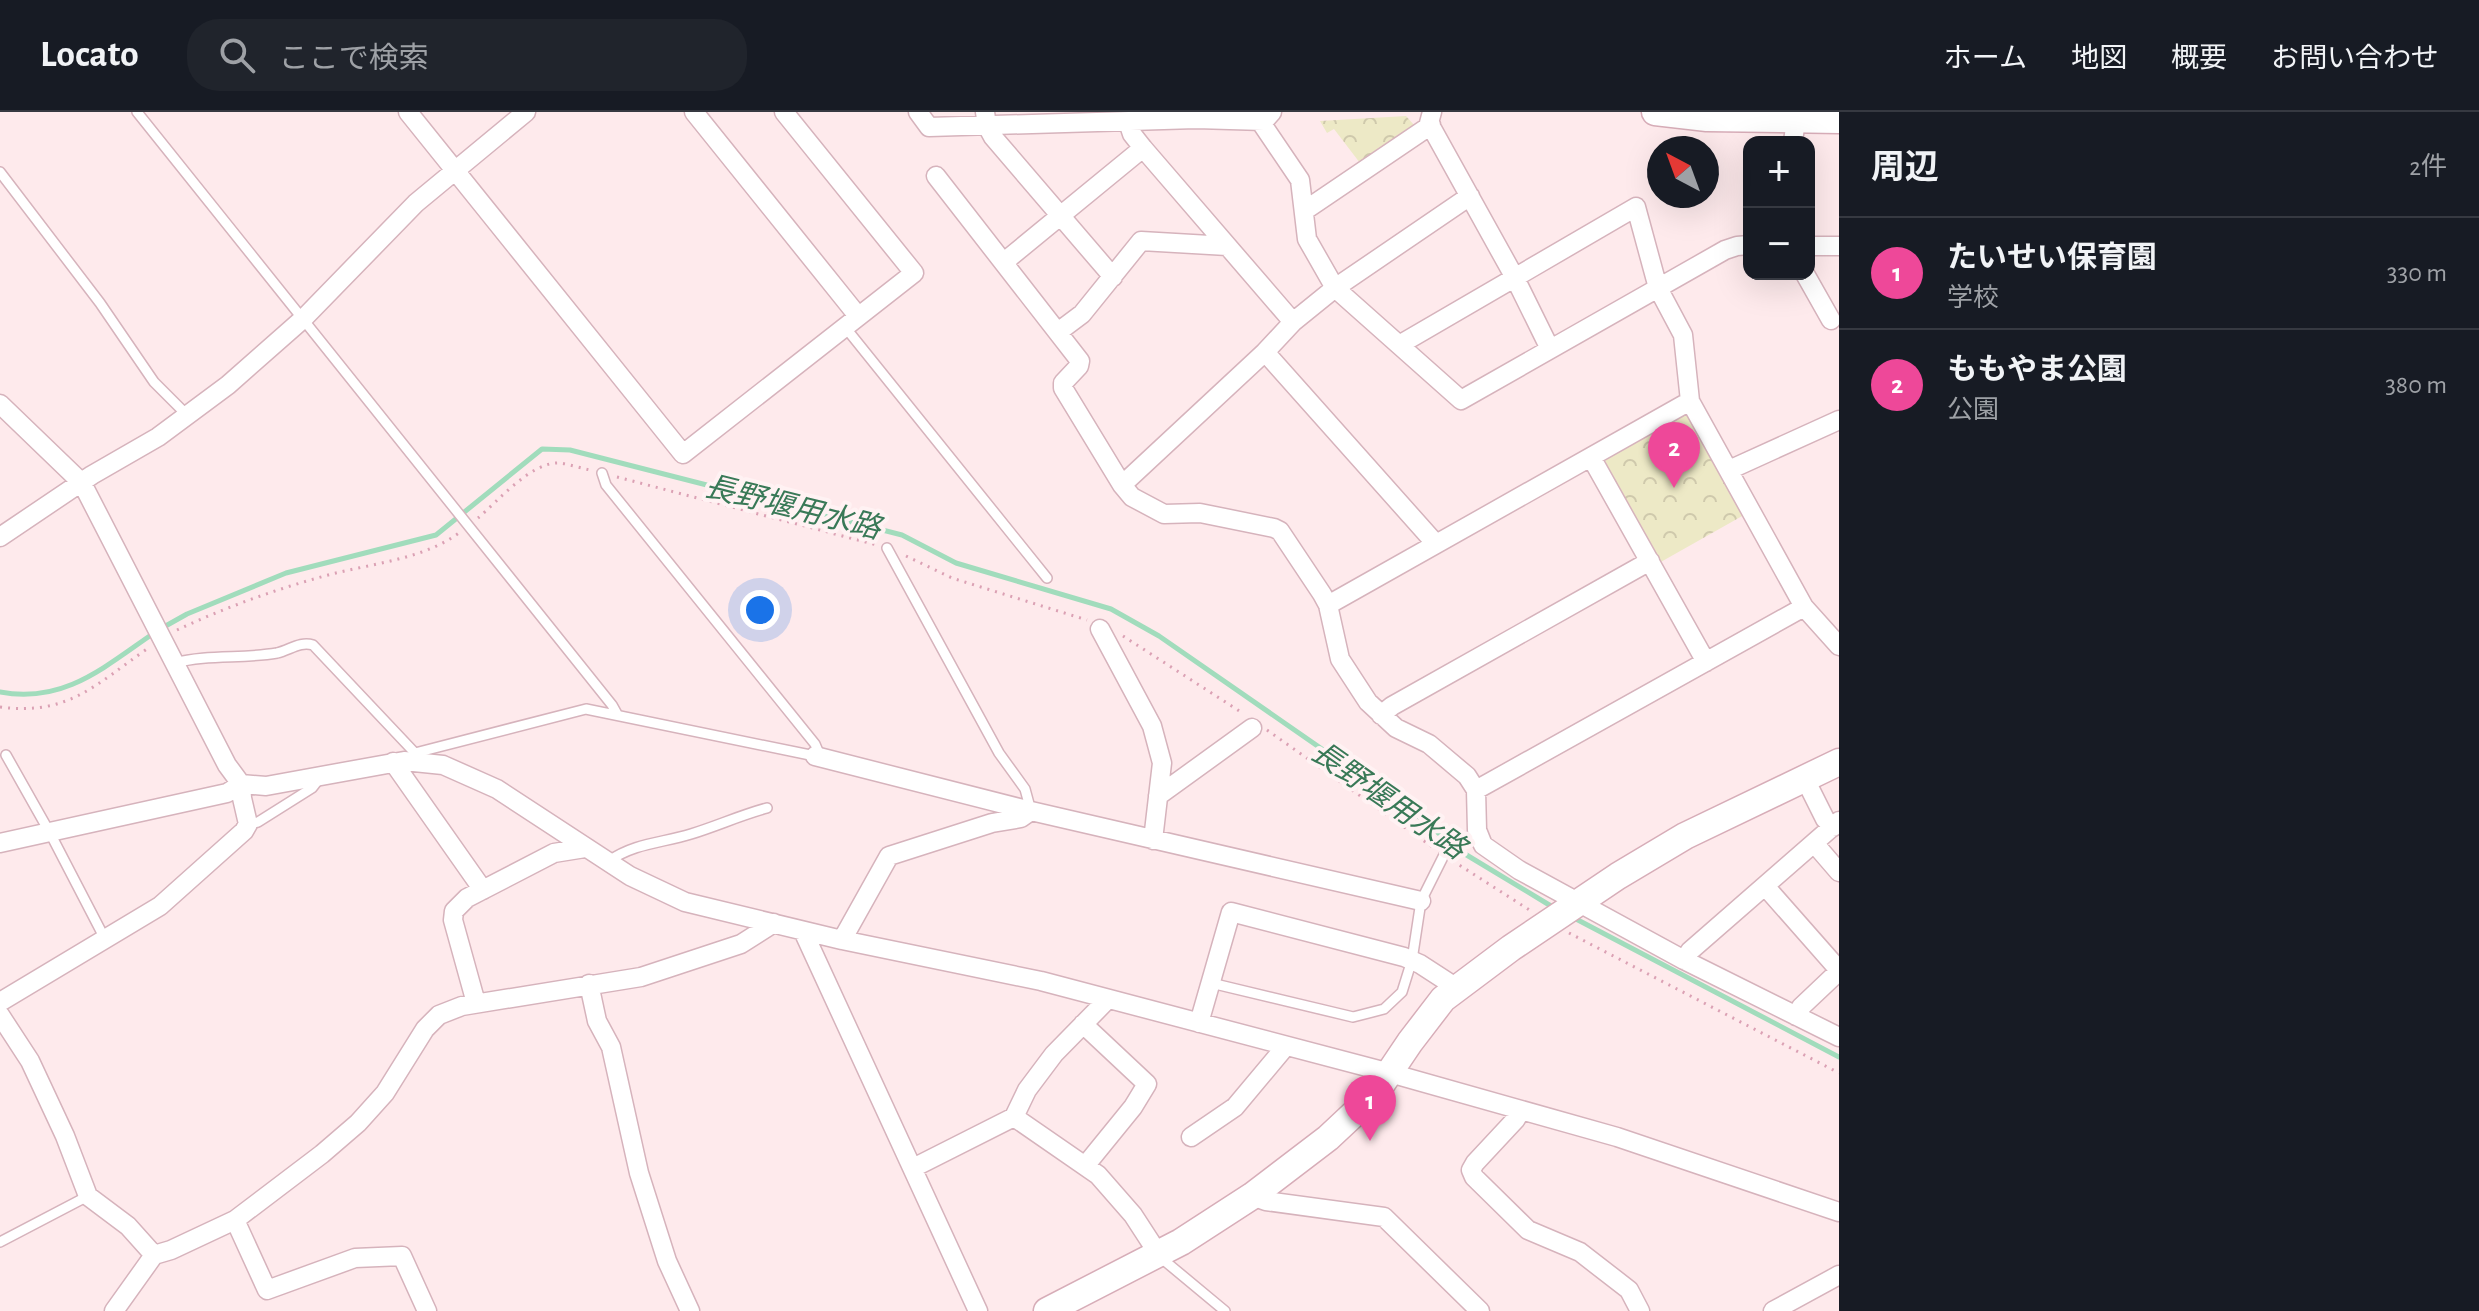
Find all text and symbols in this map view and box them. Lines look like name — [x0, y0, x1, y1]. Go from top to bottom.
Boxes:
search box — [187, 19, 747, 91]
icon: search — [215, 33, 259, 77]
text: Locato — [40, 36, 139, 74]
text: ここで検索 — [279, 44, 429, 74]
text: ホーム — [1944, 45, 2027, 73]
text: 地図 — [2071, 45, 2127, 73]
text: 概要 — [2171, 45, 2227, 73]
text: お問い合わせ — [2271, 45, 2439, 73]
north arrow — [1647, 136, 1719, 208]
map controls — [1743, 136, 1815, 280]
button: + — [1743, 136, 1815, 208]
text: 周辺 — [1871, 151, 1939, 185]
text: 2件 — [2409, 154, 2447, 180]
button: − — [1743, 208, 1815, 280]
text: たいせい保育園 — [1947, 243, 2157, 273]
text: 1 — [1892, 260, 1902, 286]
text: 330 m — [2387, 260, 2447, 286]
text: 学校 — [1947, 285, 1999, 311]
text: ももやま公園 — [1947, 355, 2127, 385]
text: 2 — [1891, 372, 1903, 398]
text: 380 m — [2385, 372, 2447, 398]
text: 公園 — [1947, 397, 1999, 423]
pin: 2 — [1648, 422, 1700, 488]
water label: 長野堰用水路 — [702, 470, 887, 545]
your location — [740, 590, 780, 630]
water label: 長野堰用水路 — [1306, 735, 1474, 866]
pin: 1 — [1344, 1075, 1396, 1141]

